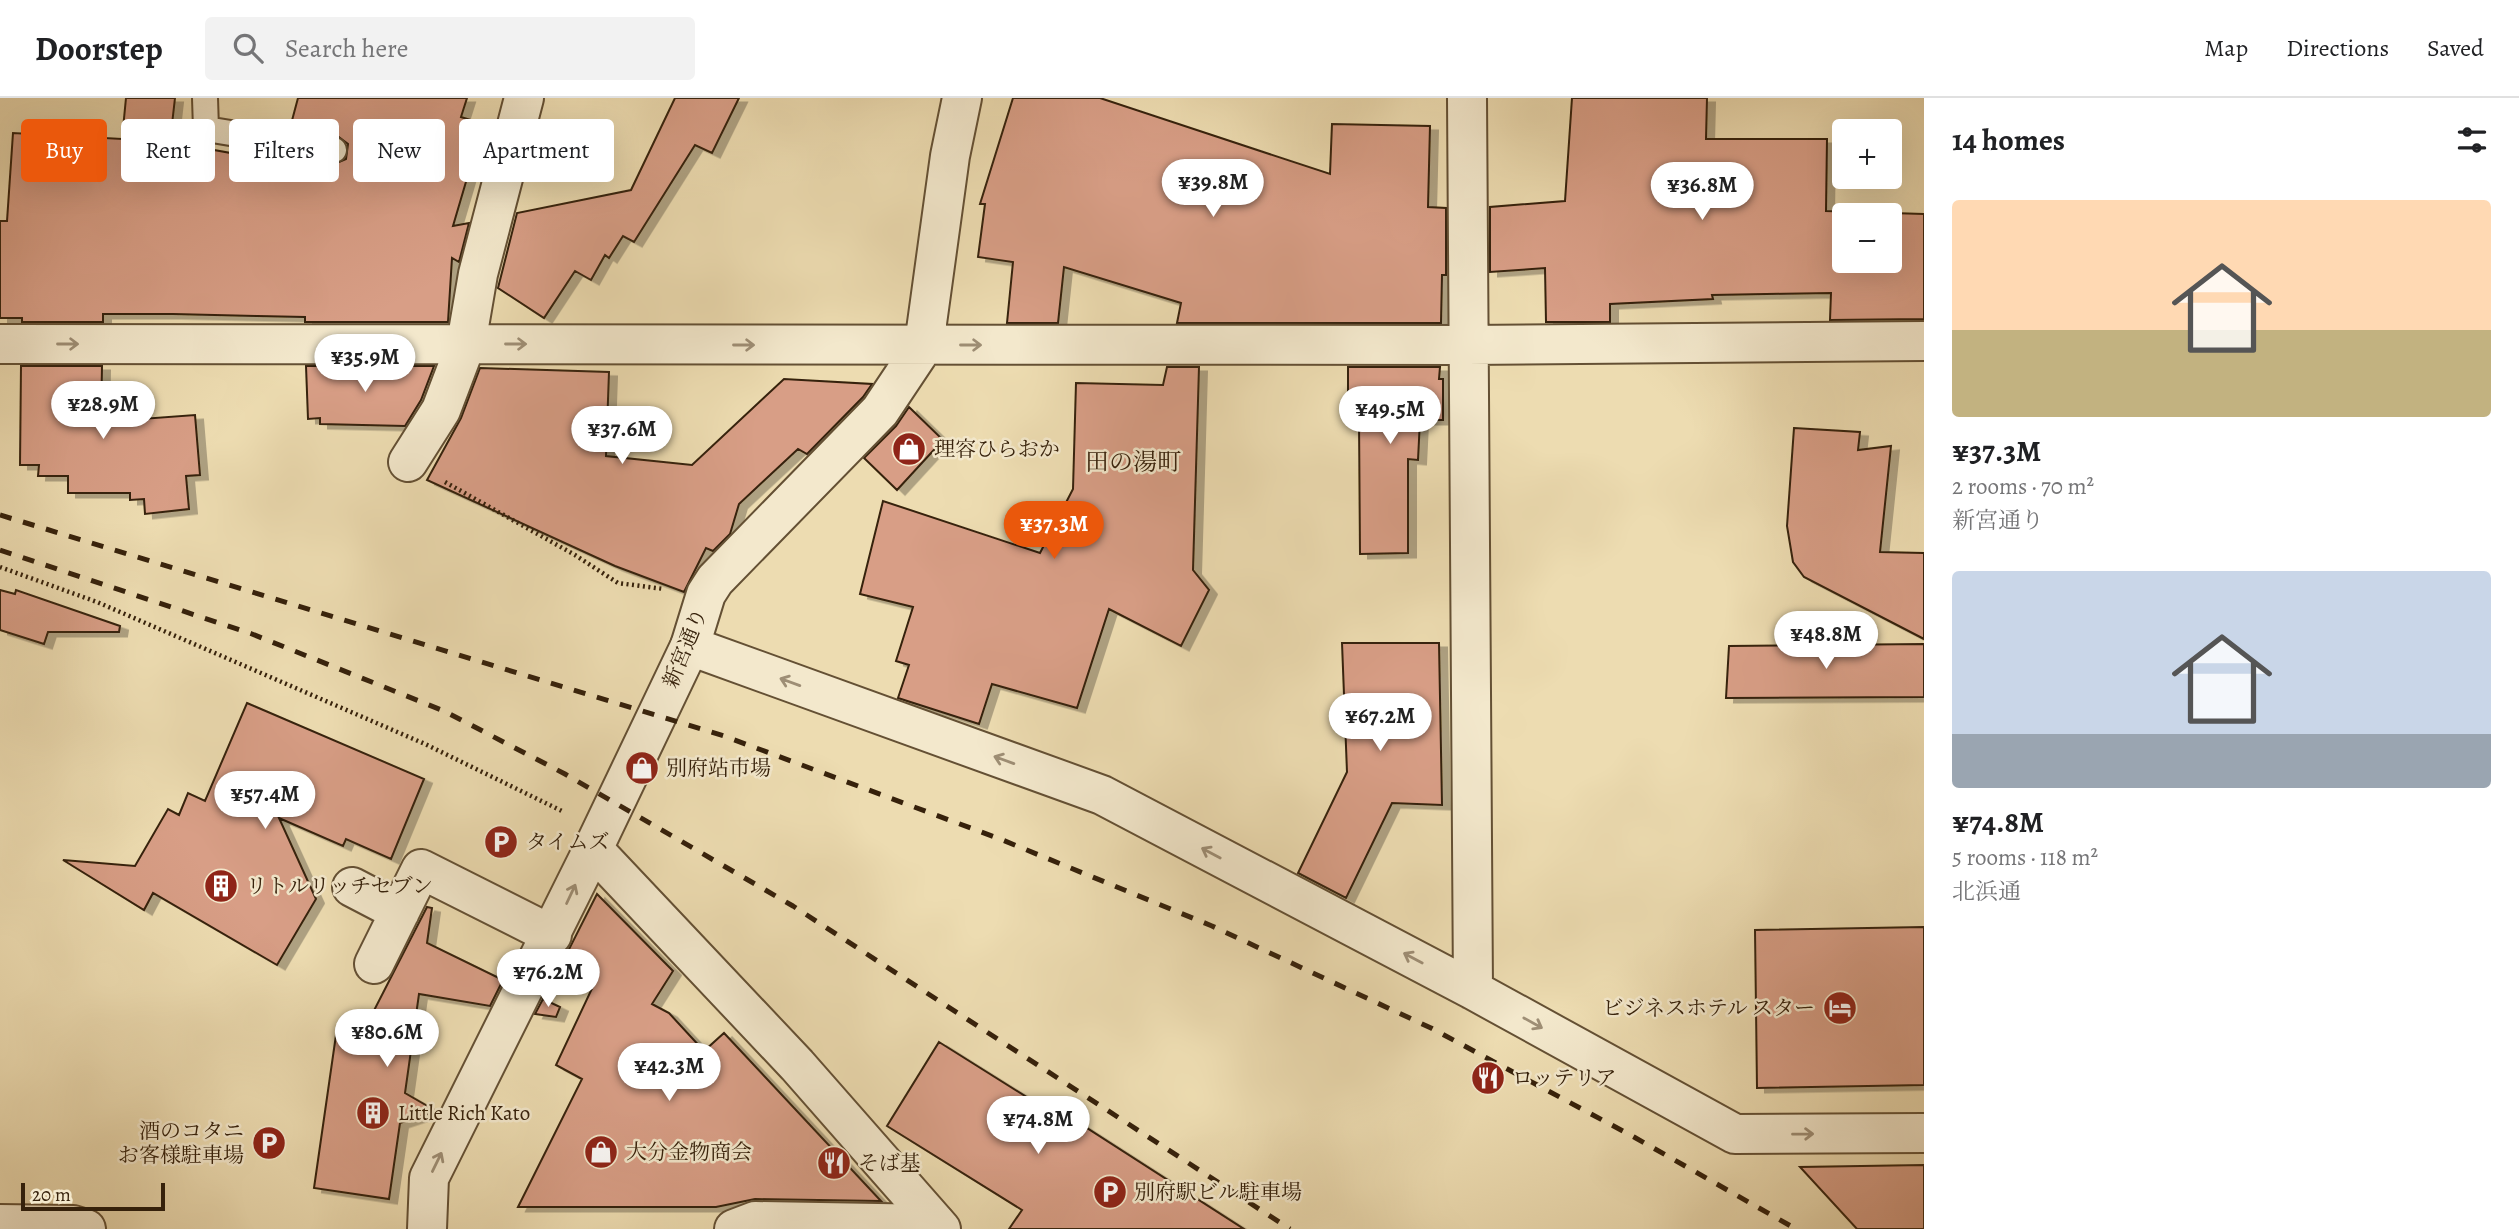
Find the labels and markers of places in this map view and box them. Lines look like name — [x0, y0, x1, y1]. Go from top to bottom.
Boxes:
pin: ¥39.8M — [1156, 159, 1270, 219]
pin: ¥36.8M — [1645, 162, 1759, 222]
pin: ¥35.9M — [308, 334, 422, 394]
pin: ¥28.9M — [46, 382, 160, 441]
pin: ¥49.5M — [1333, 386, 1447, 446]
pin: ¥37.6M — [565, 406, 679, 466]
shop icon: 理容ひらおか — [890, 430, 928, 468]
place label: 理容ひらおか — [934, 435, 1060, 463]
pin: ¥37.3M — [997, 502, 1111, 561]
pin: ¥48.8M — [1769, 612, 1883, 671]
pin: ¥67.2M — [1323, 694, 1437, 753]
shop icon: 別府站市場 — [623, 749, 661, 787]
place label: 別府站市場 — [666, 754, 771, 782]
pin: ¥57.4M — [208, 772, 322, 831]
parking icon: タイムズ — [482, 823, 520, 861]
place label: タイムズ — [526, 828, 610, 856]
building icon: リトルリッチセブン — [202, 867, 240, 905]
place label: リトルリッチセブン — [246, 872, 433, 900]
pin: ¥76.2M — [491, 950, 605, 1009]
hotel icon: ビジネスホテル スター — [1821, 989, 1859, 1027]
place label: ビジネスホテル スター — [1603, 994, 1815, 1022]
pin: ¥80.6M — [330, 1010, 444, 1069]
pin: ¥42.3M — [612, 1044, 726, 1103]
restaurant icon: ロッテリア — [1469, 1059, 1507, 1097]
place label: ロッテリア — [1512, 1064, 1617, 1092]
building icon: Little Rich Kato — [354, 1094, 392, 1132]
pin: ¥74.8M — [981, 1096, 1095, 1156]
place label: Little Rich Kato — [398, 1099, 530, 1127]
place label: 酒のコタニ お客様駐車場 — [118, 1117, 244, 1169]
parking icon: 酒のコタニ お客様駐車場 — [250, 1124, 288, 1162]
shop icon: 大分金物商会 — [582, 1133, 620, 1171]
place label: 大分金物商会 — [626, 1138, 752, 1166]
restaurant icon: そば基 — [815, 1144, 853, 1182]
place label: そば基 — [858, 1149, 921, 1177]
parking icon: 別府駅ビル駐車場 — [1091, 1173, 1129, 1211]
place label: 別府駅ビル駐車場 — [1134, 1178, 1302, 1206]

